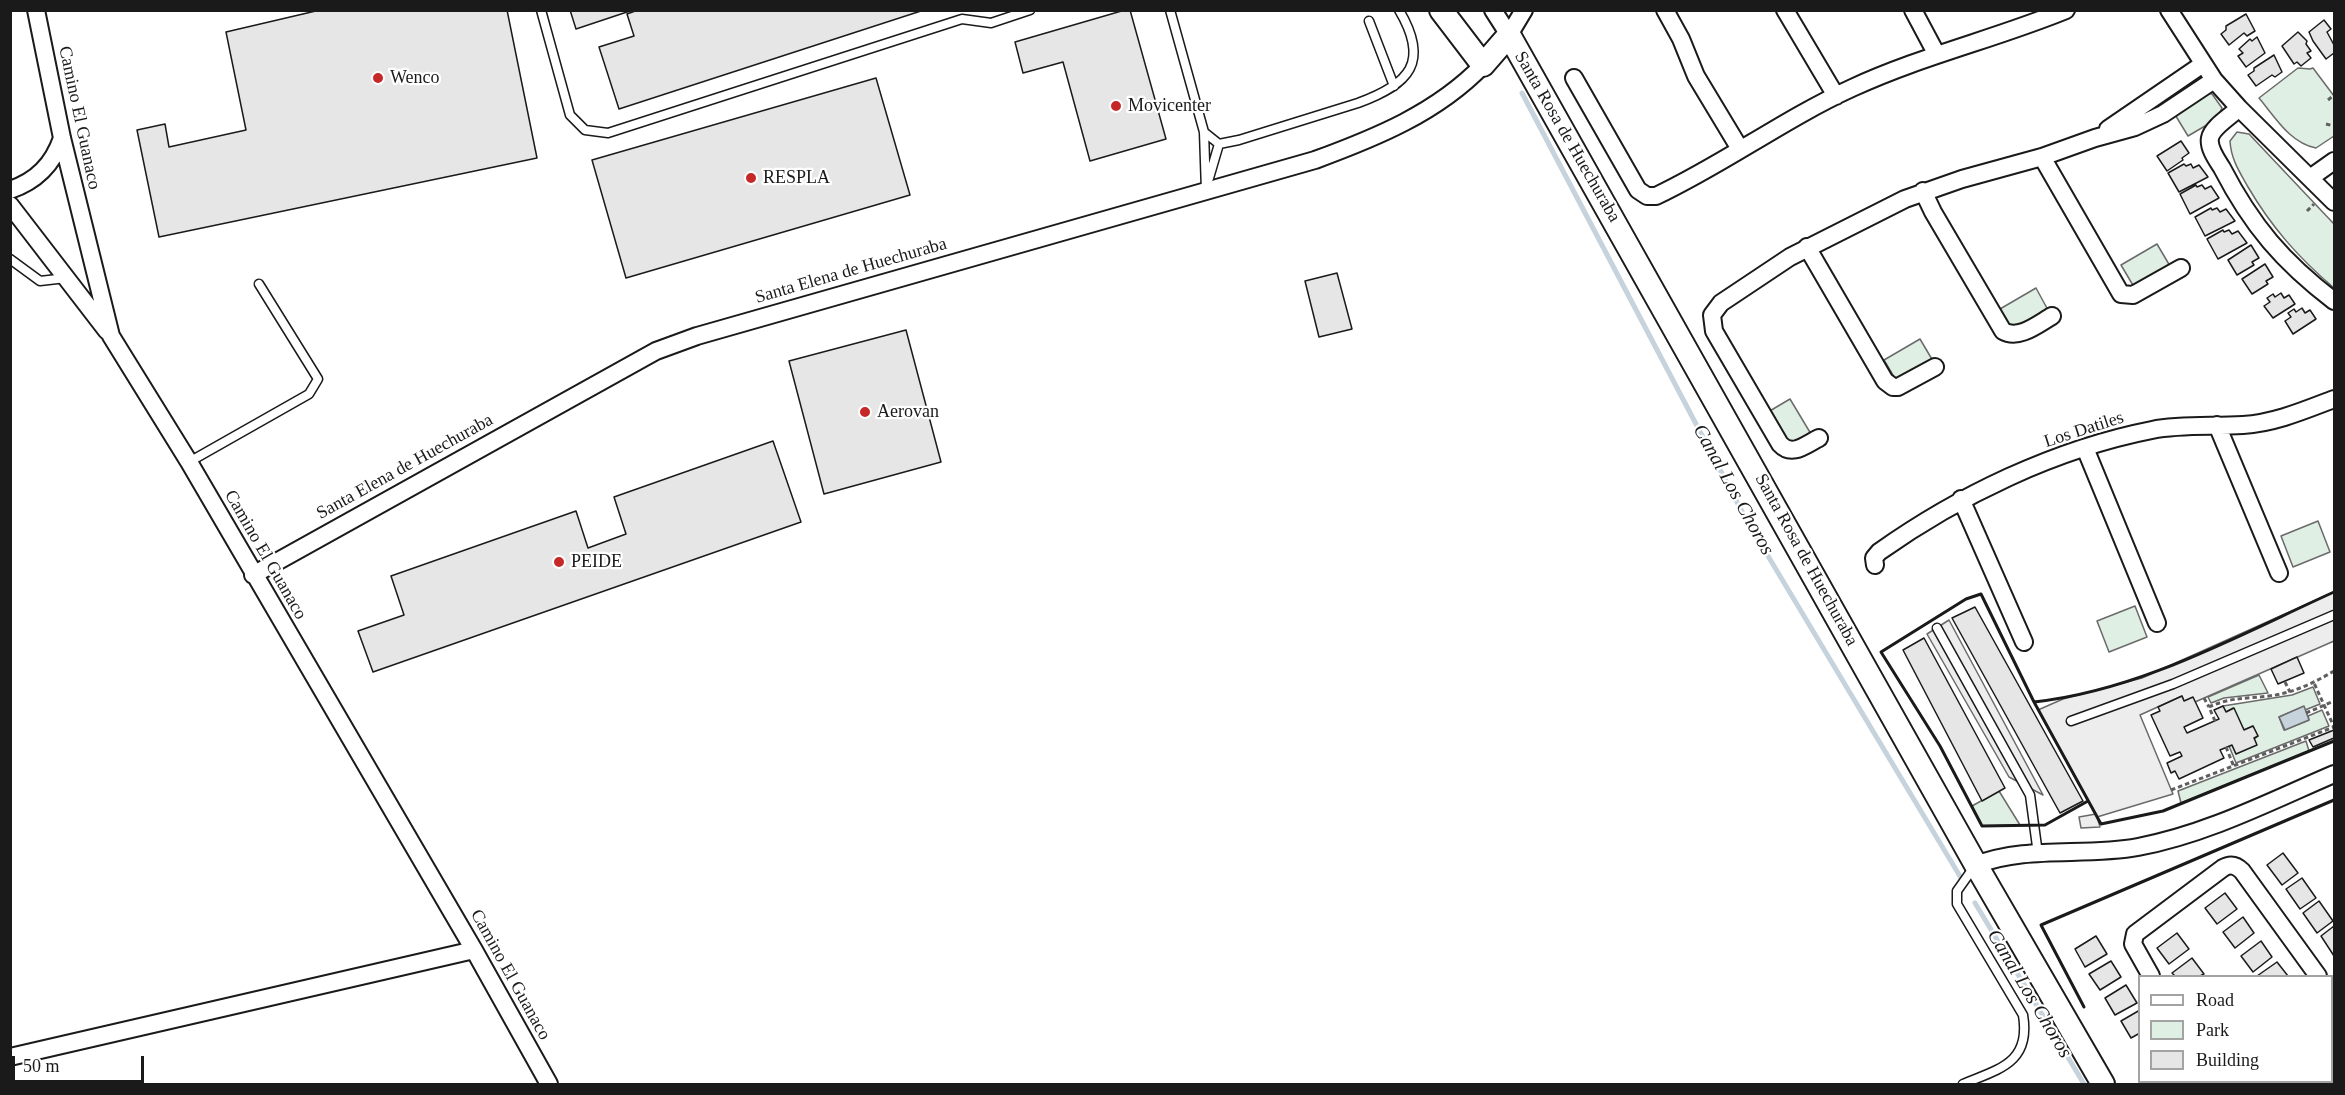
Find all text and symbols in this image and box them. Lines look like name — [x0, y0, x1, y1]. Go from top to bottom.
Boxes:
street label: Camino El Guanaco — [53, 44, 105, 192]
street label: Santa Rosa de Huechuraba — [1509, 48, 1625, 226]
place label: Wenco — [390, 67, 440, 89]
marker: Wenco — [371, 71, 385, 85]
place label: Movicenter — [1128, 95, 1211, 117]
marker: Movicenter — [1109, 99, 1123, 113]
place label: RESPLA — [763, 167, 830, 189]
marker: RESPLA — [744, 171, 758, 185]
street label: Santa Elena de Huechuraba — [753, 233, 949, 309]
place label: Aerovan — [877, 401, 939, 423]
marker: Aerovan — [858, 405, 872, 419]
street label: Los Datiles — [2041, 407, 2127, 453]
street label: Santa Elena de Huechuraba — [313, 409, 497, 525]
water label: Canal Los Choros — [1687, 420, 1779, 560]
street label: Santa Rosa de Huechuraba — [1750, 470, 1862, 650]
street label: Camino El Guanaco — [219, 486, 311, 624]
place label: PEIDE — [571, 551, 622, 573]
marker: PEIDE — [552, 555, 566, 569]
street label: Camino El Guanaco — [465, 906, 555, 1044]
water label: Canal Los Choros — [1981, 925, 2077, 1063]
legend — [2138, 975, 2333, 1083]
text: Road — [2196, 990, 2234, 1010]
text: Park — [2196, 1020, 2229, 1040]
scale bar — [15, 1044, 147, 1082]
text: Building — [2196, 1050, 2259, 1070]
text: 50 m — [23, 1056, 60, 1076]

